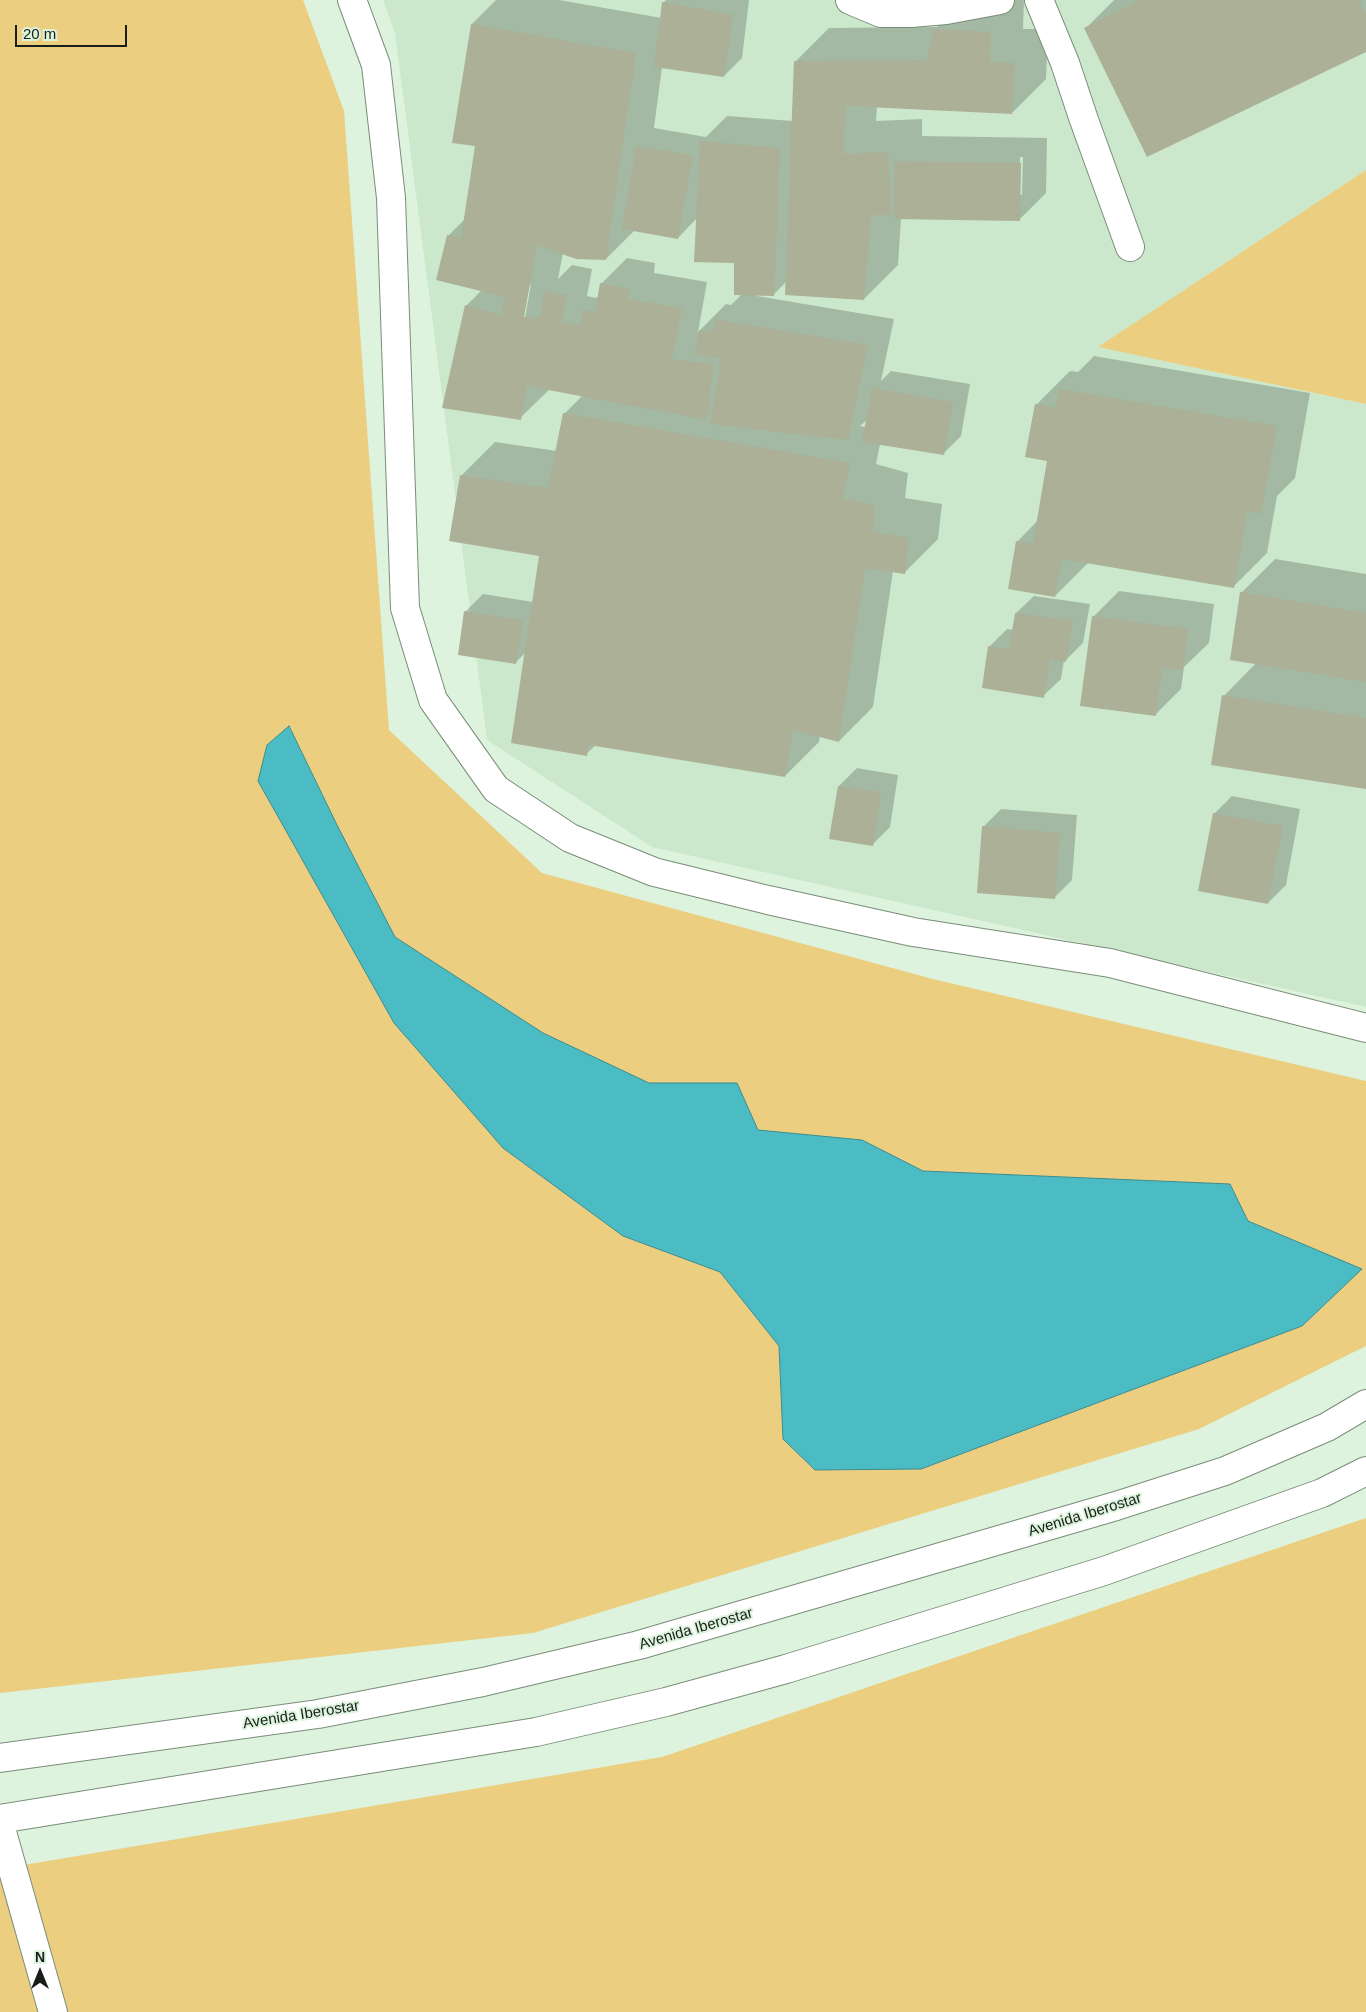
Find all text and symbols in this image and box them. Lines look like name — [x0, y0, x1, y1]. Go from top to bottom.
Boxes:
scale bar — [18, 15, 130, 47]
text: 20 m — [23, 25, 56, 42]
street label: Avenida Iberostar — [1026, 1489, 1144, 1541]
street label: Avenida Iberostar — [637, 1604, 755, 1654]
street label: Avenida Iberostar — [242, 1697, 360, 1733]
north arrow — [15, 1947, 65, 1997]
text: N — [35, 1949, 45, 1965]

